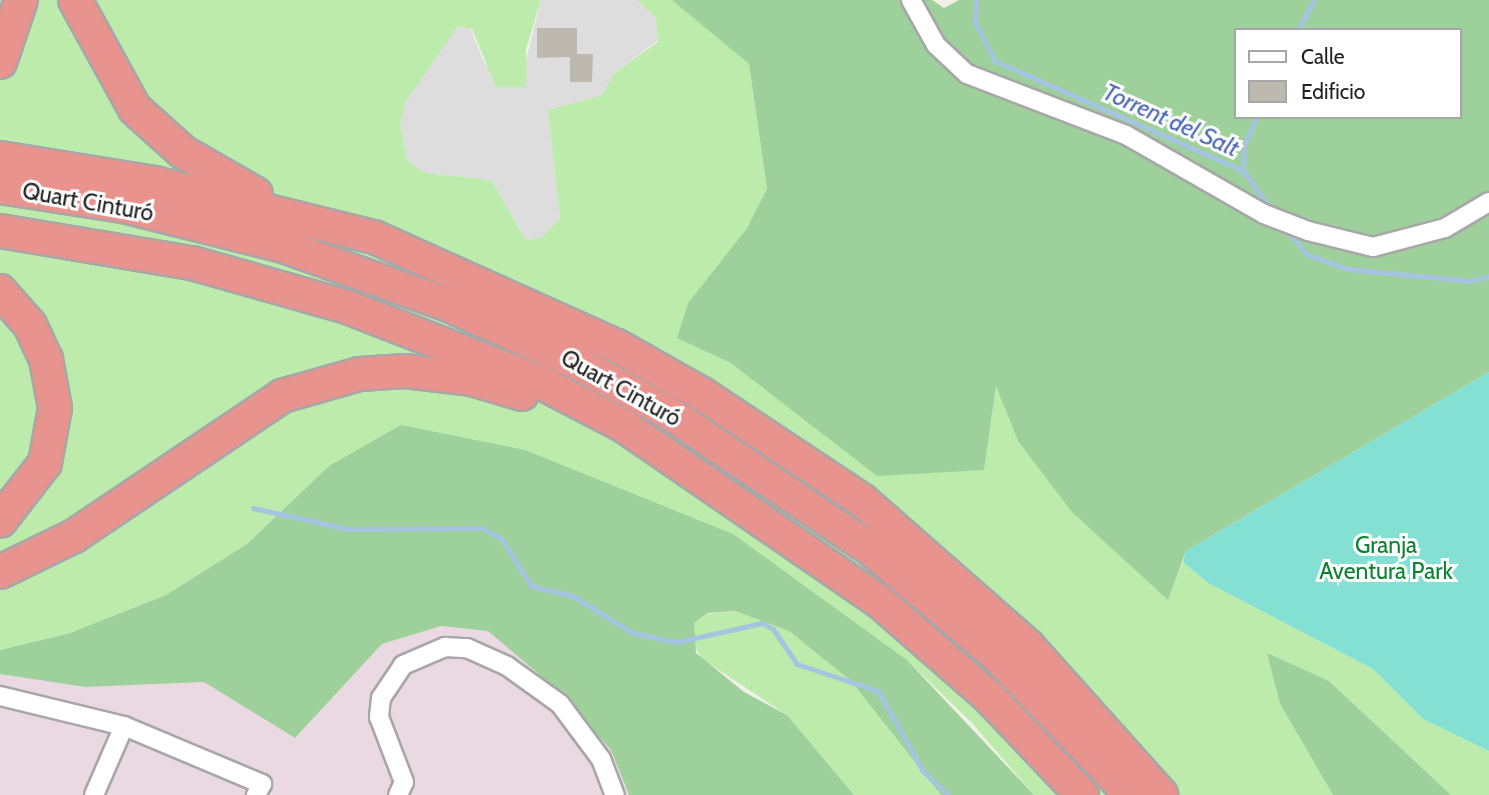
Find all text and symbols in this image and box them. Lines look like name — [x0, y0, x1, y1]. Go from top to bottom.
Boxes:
legend — [1234, 28, 1461, 119]
text: Calle — [1301, 44, 1345, 69]
water label: Torrent del Salt — [1099, 77, 1243, 163]
text: Edificio — [1301, 79, 1365, 104]
street label: Quart Cinturó — [20, 177, 156, 227]
street label: Quart Cinturó — [556, 344, 686, 432]
park label: Granja Aventura Park — [1319, 531, 1453, 585]

